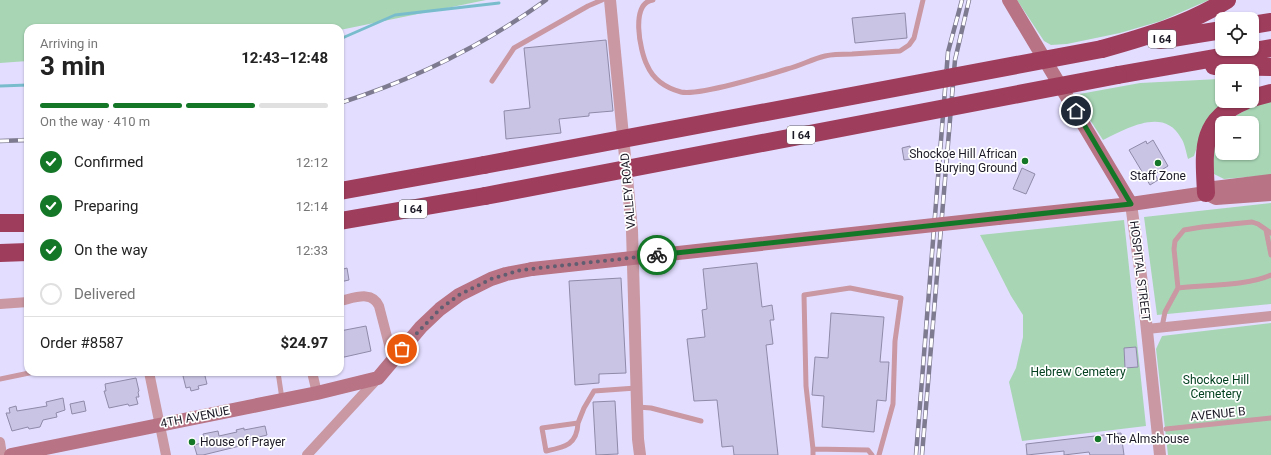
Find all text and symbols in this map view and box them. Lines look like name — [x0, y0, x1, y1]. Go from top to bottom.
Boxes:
map controls — [1215, 12, 1259, 160]
button: locate — [1215, 12, 1259, 56]
road number: I 64 — [1148, 30, 1176, 48]
text: Arriving in — [40, 36, 98, 51]
text: 12:43–12:48 — [241, 49, 328, 67]
text: 3 min — [40, 51, 105, 81]
button: + — [1215, 64, 1259, 108]
pin — [1059, 94, 1093, 128]
icon: home — [1065, 100, 1087, 122]
text: On the way · 410 m — [40, 114, 150, 129]
button: − — [1215, 116, 1259, 160]
road number: I 64 — [787, 126, 815, 144]
place label: Shockoe Hill African Burying Ground — [909, 147, 1017, 175]
icon: check — [40, 151, 62, 173]
street label: VALLEY ROAD — [618, 152, 638, 230]
text: Confirmed — [74, 153, 144, 171]
text: 12:12 — [296, 155, 328, 170]
marker: Shockoe Hill African Burying Ground — [1020, 156, 1030, 166]
marker: Staff Zone — [1153, 158, 1163, 168]
place label: Staff Zone — [1130, 169, 1186, 183]
icon: check — [40, 195, 62, 217]
text: Preparing — [74, 197, 138, 215]
text: 12:14 — [296, 199, 328, 214]
road number: I 64 — [399, 200, 427, 218]
street label: HOSPITAL STREET — [1127, 220, 1153, 322]
courier — [637, 235, 677, 275]
icon: check — [40, 239, 62, 261]
text: On the way — [74, 241, 148, 259]
text: 12:33 — [296, 243, 328, 258]
icon: bike — [646, 244, 668, 266]
text: Delivered — [74, 285, 136, 303]
pin — [385, 332, 419, 366]
text: Order #8587 — [40, 334, 123, 352]
text: $24.97 — [281, 334, 328, 352]
icon: bag — [391, 338, 413, 360]
park label: Hebrew Cemetery — [1030, 365, 1126, 379]
park label: Shockoe Hill Cemetery — [1183, 373, 1249, 401]
street label: 4TH AVENUE — [159, 403, 231, 431]
street label: AVENUE B — [1190, 404, 1246, 424]
place label: The Almshouse — [1106, 432, 1189, 446]
marker: The Almshouse — [1093, 434, 1103, 444]
place label: House of Prayer — [200, 435, 285, 449]
marker: House of Prayer — [187, 437, 197, 447]

